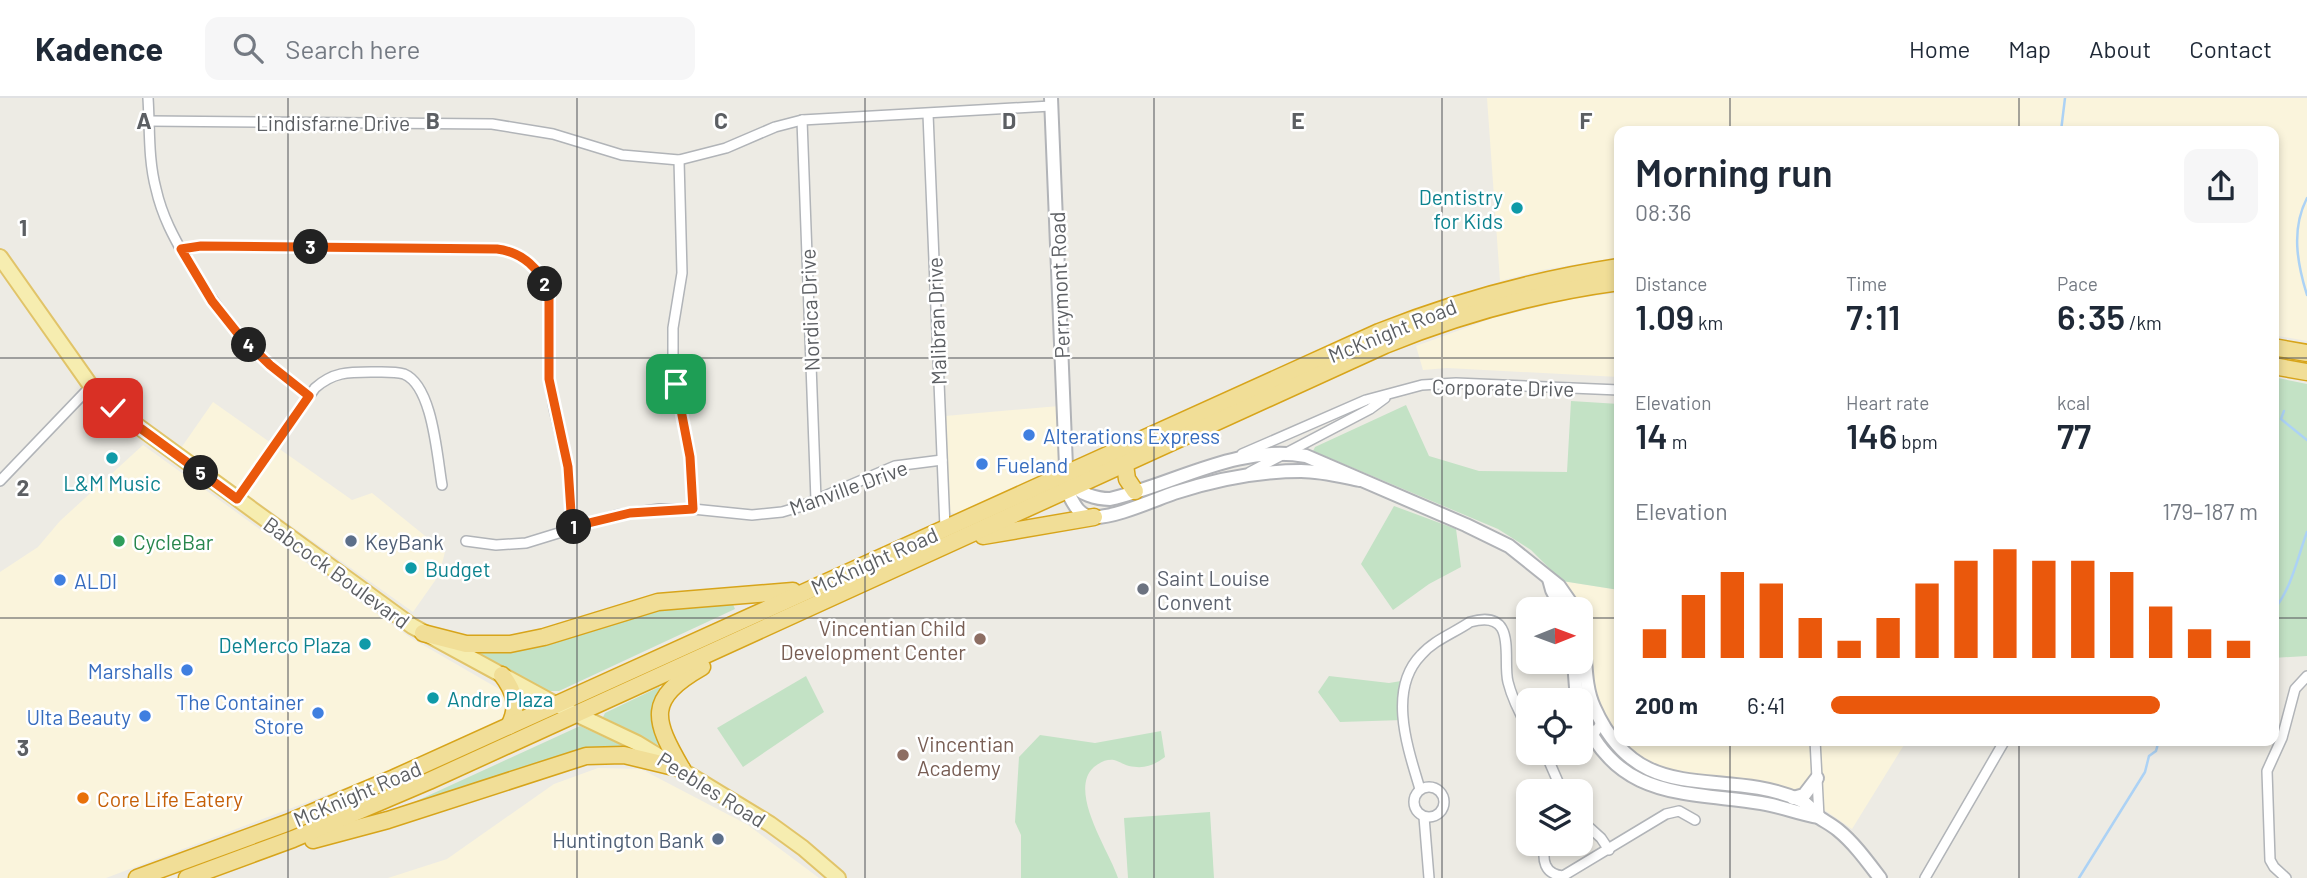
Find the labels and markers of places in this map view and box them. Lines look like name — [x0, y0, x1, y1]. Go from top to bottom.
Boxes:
place label: Dentistry for Kids — [1419, 184, 1503, 233]
marker: Dentistry for Kids — [1509, 200, 1525, 216]
pin: 3 — [294, 230, 328, 264]
pin: 2 — [528, 266, 562, 302]
pin: 4 — [232, 328, 266, 362]
pin — [646, 354, 706, 414]
pin — [83, 378, 143, 438]
place label: Alterations Express — [1043, 423, 1220, 448]
marker: Alterations Express — [1021, 427, 1037, 443]
marker: L&M Music — [104, 450, 120, 466]
place label: Fueland — [996, 452, 1068, 477]
pin: 5 — [184, 456, 218, 490]
marker: Fueland — [974, 456, 990, 472]
place label: L&M Music — [63, 470, 161, 495]
pin: 1 — [556, 510, 592, 544]
place label: CycleBar — [133, 529, 214, 554]
place label: KeyBank — [365, 529, 444, 554]
marker: CycleBar — [111, 533, 127, 549]
marker: KeyBank — [343, 533, 359, 549]
place label: Budget — [425, 556, 491, 581]
marker: Budget — [403, 560, 419, 576]
place label: Saint Louise Convent — [1157, 565, 1270, 614]
place label: ALDI — [74, 568, 117, 593]
marker: ALDI — [52, 572, 68, 588]
marker: Saint Louise Convent — [1135, 581, 1151, 597]
place label: Vincentian Child Development Center — [780, 615, 966, 664]
marker: Vincentian Child Development Center — [972, 631, 988, 647]
place label: DeMerco Plaza — [219, 632, 351, 657]
marker: DeMerco Plaza — [357, 636, 373, 652]
place label: Marshalls — [88, 658, 173, 683]
marker: Marshalls — [179, 662, 195, 678]
place label: Andre Plaza — [447, 686, 553, 711]
place label: The Container Store — [176, 689, 304, 738]
marker: Andre Plaza — [425, 690, 441, 706]
place label: Ulta Beauty — [26, 704, 131, 729]
marker: The Container Store — [310, 705, 326, 721]
marker: Ulta Beauty — [137, 708, 153, 724]
place label: Vincentian Academy — [917, 731, 1014, 780]
marker: Vincentian Academy — [895, 747, 911, 763]
place label: Core Life Eatery — [97, 786, 243, 811]
marker: Core Life Eatery — [75, 790, 91, 806]
place label: Huntington Bank — [552, 827, 704, 852]
marker: Huntington Bank — [710, 831, 726, 847]

